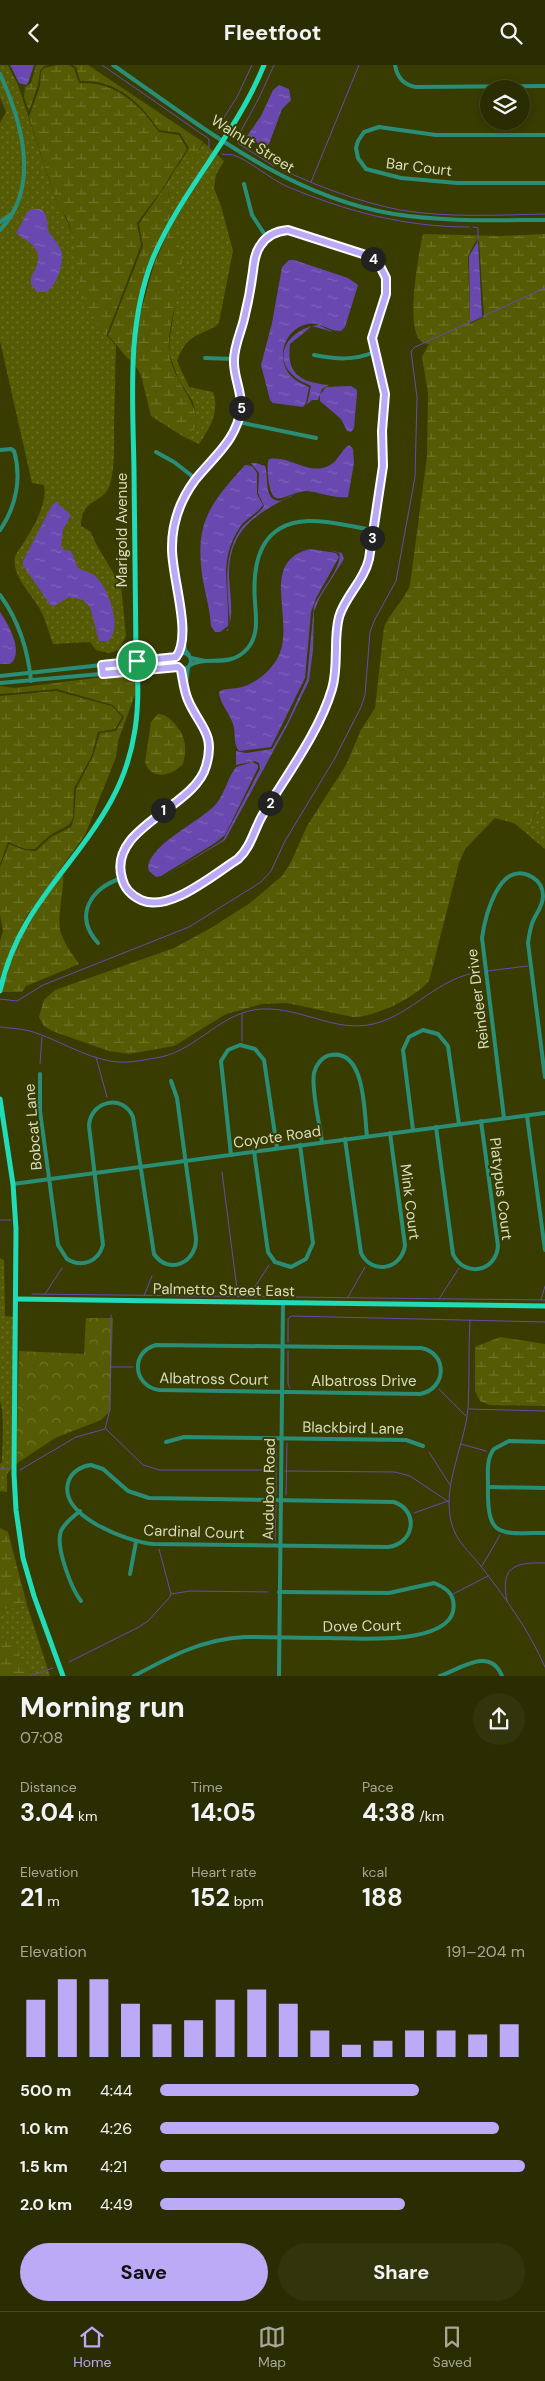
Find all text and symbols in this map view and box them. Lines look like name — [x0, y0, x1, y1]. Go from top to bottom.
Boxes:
text: Fleetfoot — [224, 18, 321, 47]
icon: back — [20, 19, 48, 47]
icon: search — [497, 19, 525, 47]
map controls — [480, 80, 530, 130]
button: layers — [480, 80, 530, 130]
street label: Walnut Street — [207, 110, 299, 178]
street label: Bar Court — [385, 153, 453, 181]
pin: 4 — [360, 247, 386, 271]
text: 4 — [369, 250, 378, 268]
pin: 5 — [228, 395, 254, 421]
text: 5 — [237, 399, 246, 417]
street label: Marigold Avenue — [112, 473, 132, 587]
pin: 3 — [360, 525, 384, 551]
text: 3 — [368, 529, 377, 547]
pin — [116, 640, 158, 682]
icon: arrive — [123, 647, 151, 675]
pin: 2 — [258, 791, 282, 815]
text: 2 — [266, 794, 275, 812]
pin: 1 — [150, 797, 176, 823]
text: 1 — [161, 801, 166, 819]
street label: Reindeer Drive — [462, 948, 494, 1050]
street label: Bobcat Lane — [19, 1083, 47, 1171]
street label: Coyote Road — [232, 1121, 322, 1153]
street label: Platypus Court — [485, 1136, 517, 1242]
street label: Mink Court — [395, 1163, 425, 1241]
street label: Palmetto Street East — [153, 1279, 295, 1301]
street label: Albatross Court — [159, 1368, 269, 1390]
street label: Albatross Drive — [311, 1371, 417, 1391]
street label: Blackbird Lane — [302, 1417, 404, 1439]
street label: Audubon Road — [258, 1438, 280, 1540]
street label: Cardinal Court — [143, 1520, 245, 1544]
street label: Dove Court — [323, 1615, 402, 1637]
text: Morning run — [20, 1689, 185, 1726]
button: share — [473, 1693, 525, 1745]
text: 07:08 — [20, 1727, 63, 1748]
text: Distance — [20, 1778, 77, 1796]
text: Time — [191, 1778, 223, 1796]
text: Pace — [362, 1778, 393, 1796]
text: 3.04 — [20, 1796, 74, 1829]
text: 14:05 — [191, 1796, 256, 1829]
text: 4:38 — [362, 1796, 416, 1829]
text: km — [74, 1807, 98, 1825]
text: /km — [416, 1807, 444, 1825]
text: Elevation — [20, 1863, 78, 1881]
text: Heart rate — [191, 1863, 256, 1881]
text: kcal — [362, 1863, 387, 1881]
text: 21 — [20, 1881, 44, 1914]
text: 152 — [191, 1881, 230, 1914]
text: 188 — [362, 1881, 403, 1914]
text: m — [44, 1892, 60, 1910]
text: bpm — [230, 1892, 264, 1910]
text: Elevation — [20, 1941, 87, 1962]
text: 191–204 m — [446, 1941, 525, 1962]
text: 500 m — [20, 2080, 71, 2101]
text: 4:44 — [100, 2080, 132, 2101]
text: 1.0 km — [20, 2118, 69, 2139]
text: 4:26 — [100, 2118, 132, 2139]
text: 1.5 km — [20, 2156, 68, 2177]
text: 4:21 — [100, 2156, 127, 2177]
text: 2.0 km — [20, 2194, 72, 2215]
text: 4:49 — [100, 2194, 133, 2215]
button: Save — [20, 2243, 268, 2301]
button: Share — [278, 2243, 525, 2301]
tab: Home — [73, 2323, 111, 2371]
tab: Map — [258, 2323, 286, 2371]
tab: Saved — [433, 2323, 472, 2371]

